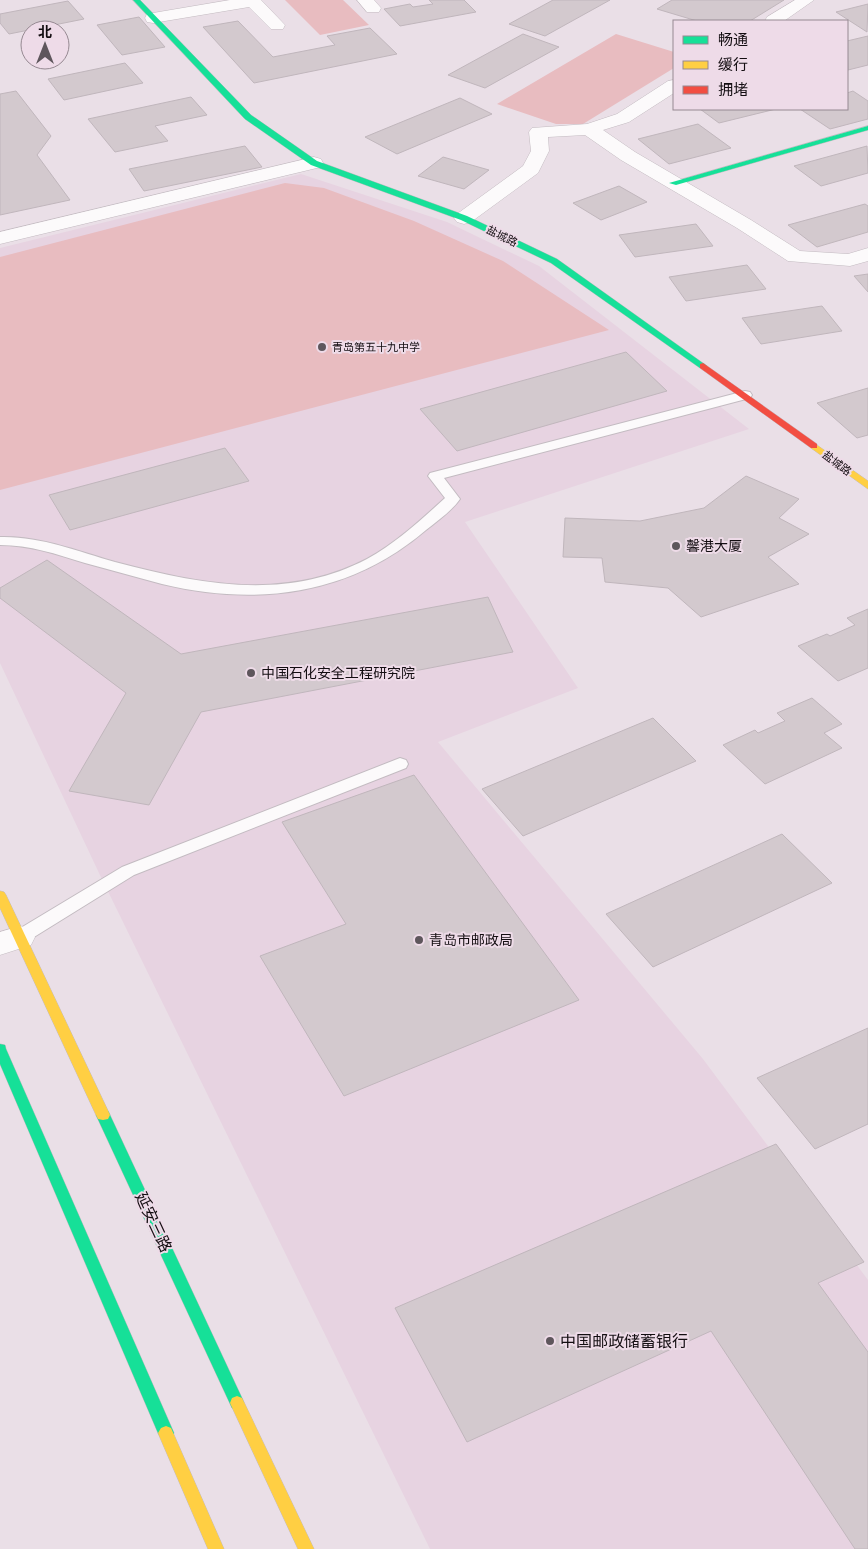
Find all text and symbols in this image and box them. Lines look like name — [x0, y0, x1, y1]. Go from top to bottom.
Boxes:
north arrow — [20, 20, 70, 70]
legend — [673, 20, 848, 110]
text: 北 — [38, 24, 52, 41]
text: 畅通 — [718, 31, 748, 49]
text: 缓行 — [718, 56, 748, 74]
text: 拥堵 — [718, 81, 748, 99]
street label: 盐城路 — [484, 223, 519, 250]
marker: 青岛第五十九中学 — [316, 341, 328, 353]
place label: 青岛第五十九中学 — [332, 341, 420, 354]
street label: 盐城路 — [820, 448, 854, 479]
place label: 馨港大厦 — [686, 538, 742, 555]
marker: 馨港大厦 — [670, 540, 682, 552]
place label: 中国石化安全工程研究院 — [261, 665, 415, 682]
marker: 中国石化安全工程研究院 — [245, 667, 257, 679]
place label: 青岛市邮政局 — [429, 932, 513, 949]
marker: 青岛市邮政局 — [413, 934, 425, 946]
street label: 延安三路 — [131, 1189, 176, 1255]
place label: 中国邮政储蓄银行 — [560, 1332, 688, 1351]
marker: 中国邮政储蓄银行 — [544, 1335, 556, 1347]

